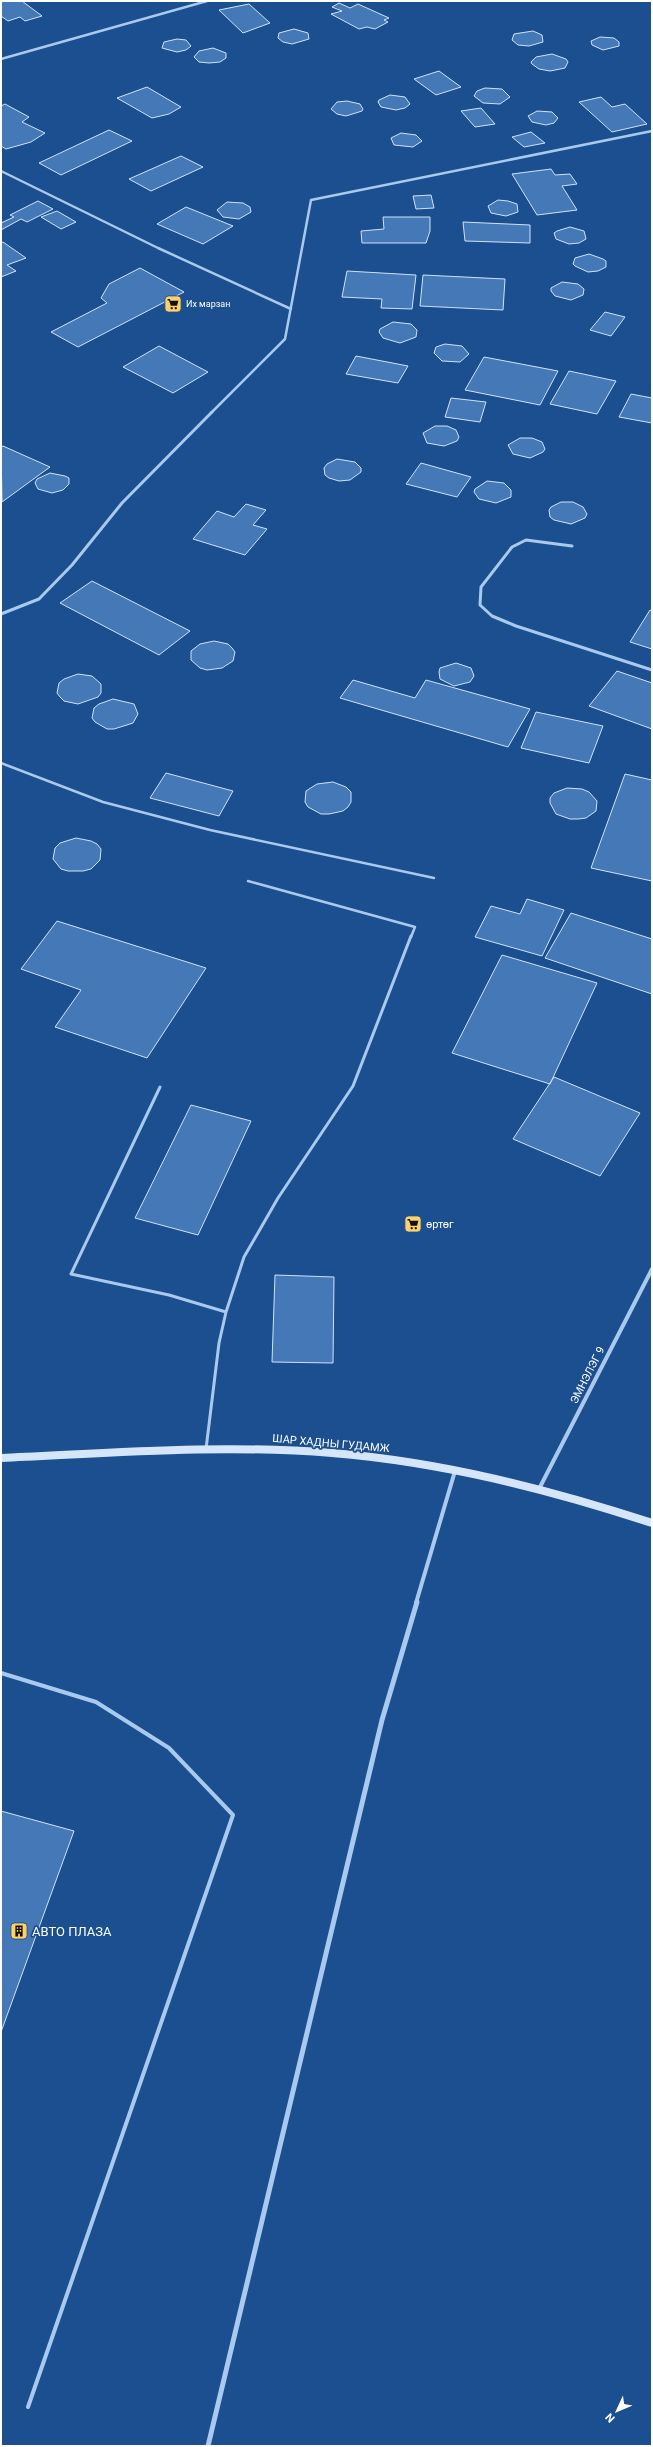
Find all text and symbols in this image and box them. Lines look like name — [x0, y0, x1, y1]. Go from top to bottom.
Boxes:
supermarket icon: Их марзан — [163, 294, 183, 314]
place label: Их марзан — [186, 299, 230, 309]
supermarket icon: өртөг — [403, 1214, 423, 1234]
place label: өртөг — [426, 1218, 454, 1231]
street label: ЭМНЭЛЭГ 9 — [567, 1344, 607, 1406]
street label: ШАР ХАДНЫ ГУДАМЖ — [272, 1432, 390, 1455]
building icon: АВТО ПЛАЗА — [9, 1921, 29, 1941]
place label: АВТО ПЛАЗА — [32, 1924, 112, 1939]
north arrow — [597, 2391, 637, 2431]
text: N — [603, 2410, 618, 2425]

